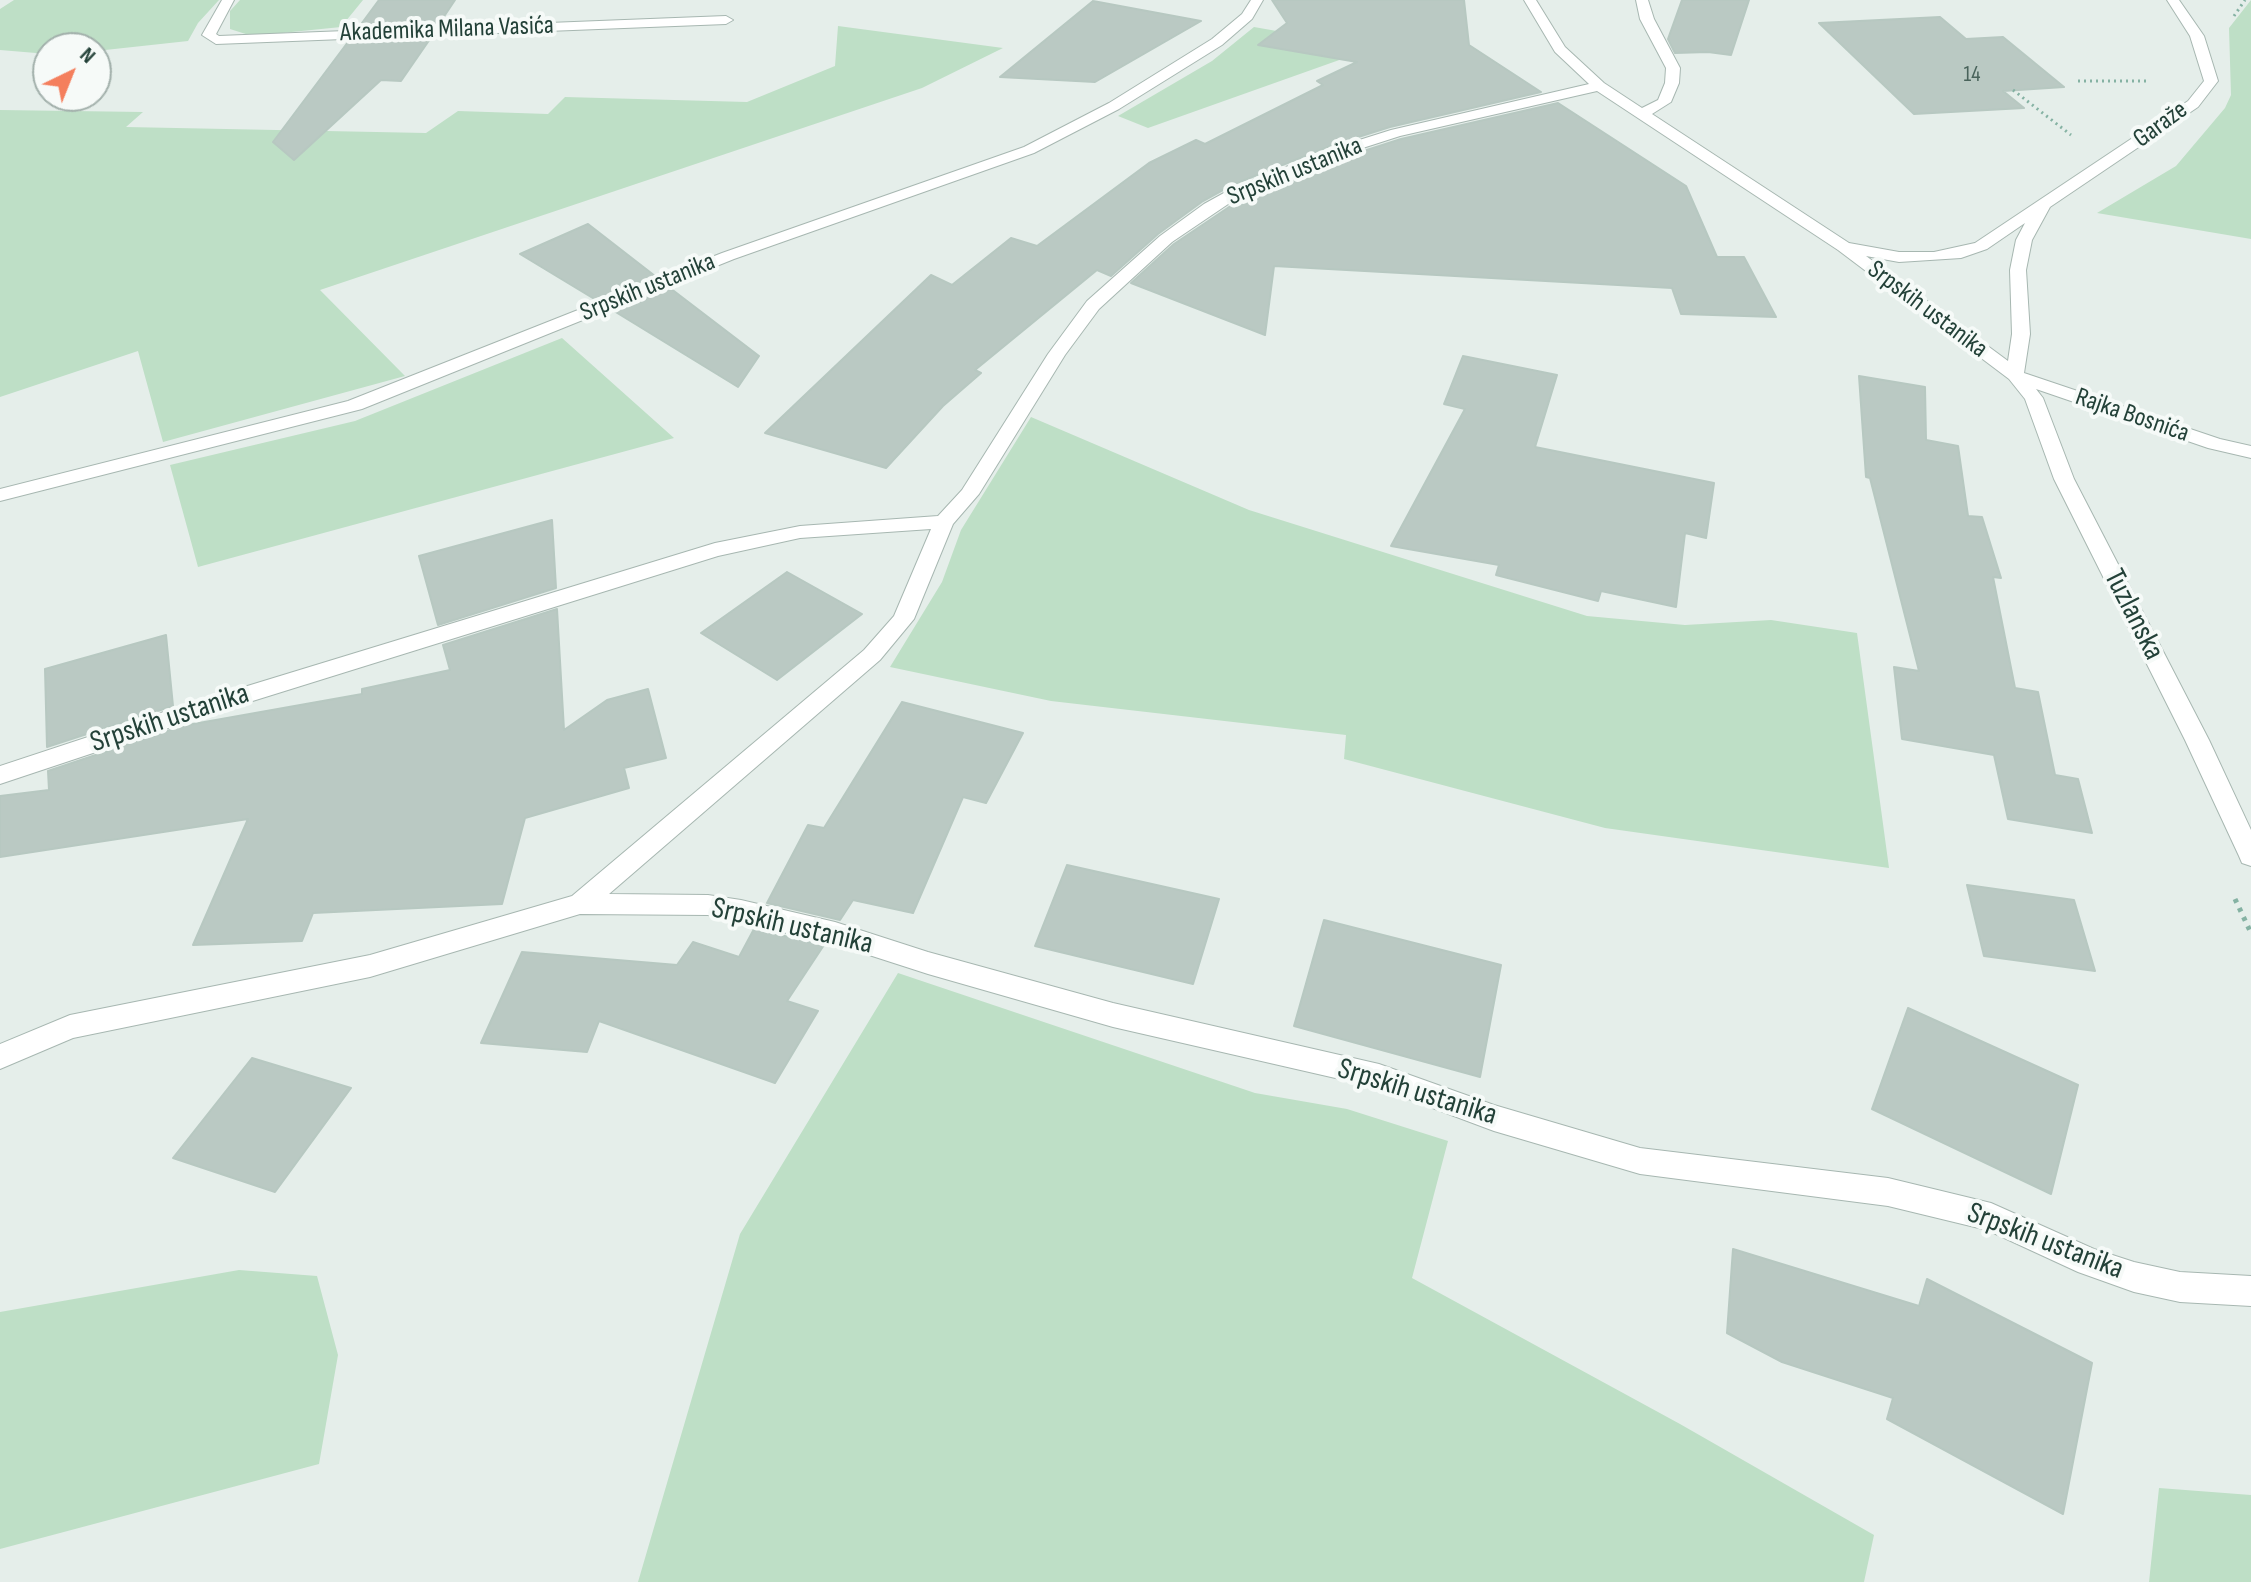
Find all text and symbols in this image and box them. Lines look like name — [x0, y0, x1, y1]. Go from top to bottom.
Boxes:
street label: Akademika Milana Vasića — [340, 11, 554, 49]
north arrow — [32, 32, 112, 112]
text: N — [74, 42, 101, 69]
house number: 14 — [1964, 62, 1980, 88]
street label: Garaže — [2128, 95, 2194, 155]
street label: Srpskih ustanika — [1223, 131, 1367, 213]
street label: Srpskih ustanika — [576, 247, 720, 329]
street label: Srpskih ustanika — [1861, 255, 1993, 365]
street label: Rajka Bosnića — [2071, 382, 2193, 450]
street label: Tuzlanska — [2095, 564, 2171, 666]
street label: Srpskih ustanika — [86, 676, 254, 762]
street label: Srpskih ustanika — [708, 891, 876, 963]
street label: Srpskih ustanika — [1333, 1052, 1501, 1134]
street label: Srpskih ustanika — [1962, 1196, 2128, 1288]

